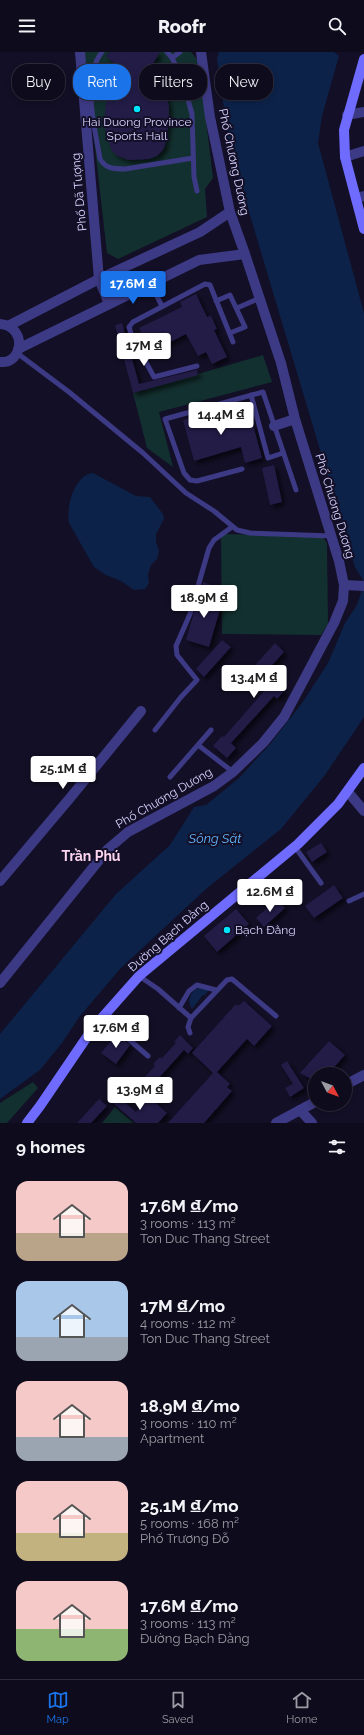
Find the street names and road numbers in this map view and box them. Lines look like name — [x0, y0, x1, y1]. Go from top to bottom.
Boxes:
street label: Phố Chương Dương — [216, 107, 252, 217]
street label: Phố Dã Tượng — [69, 152, 89, 232]
street label: Phố Chương Dương — [312, 452, 358, 560]
street label: Phố Chương Dương — [113, 765, 215, 831]
street label: Đường Bạch Đằng — [125, 898, 211, 974]

